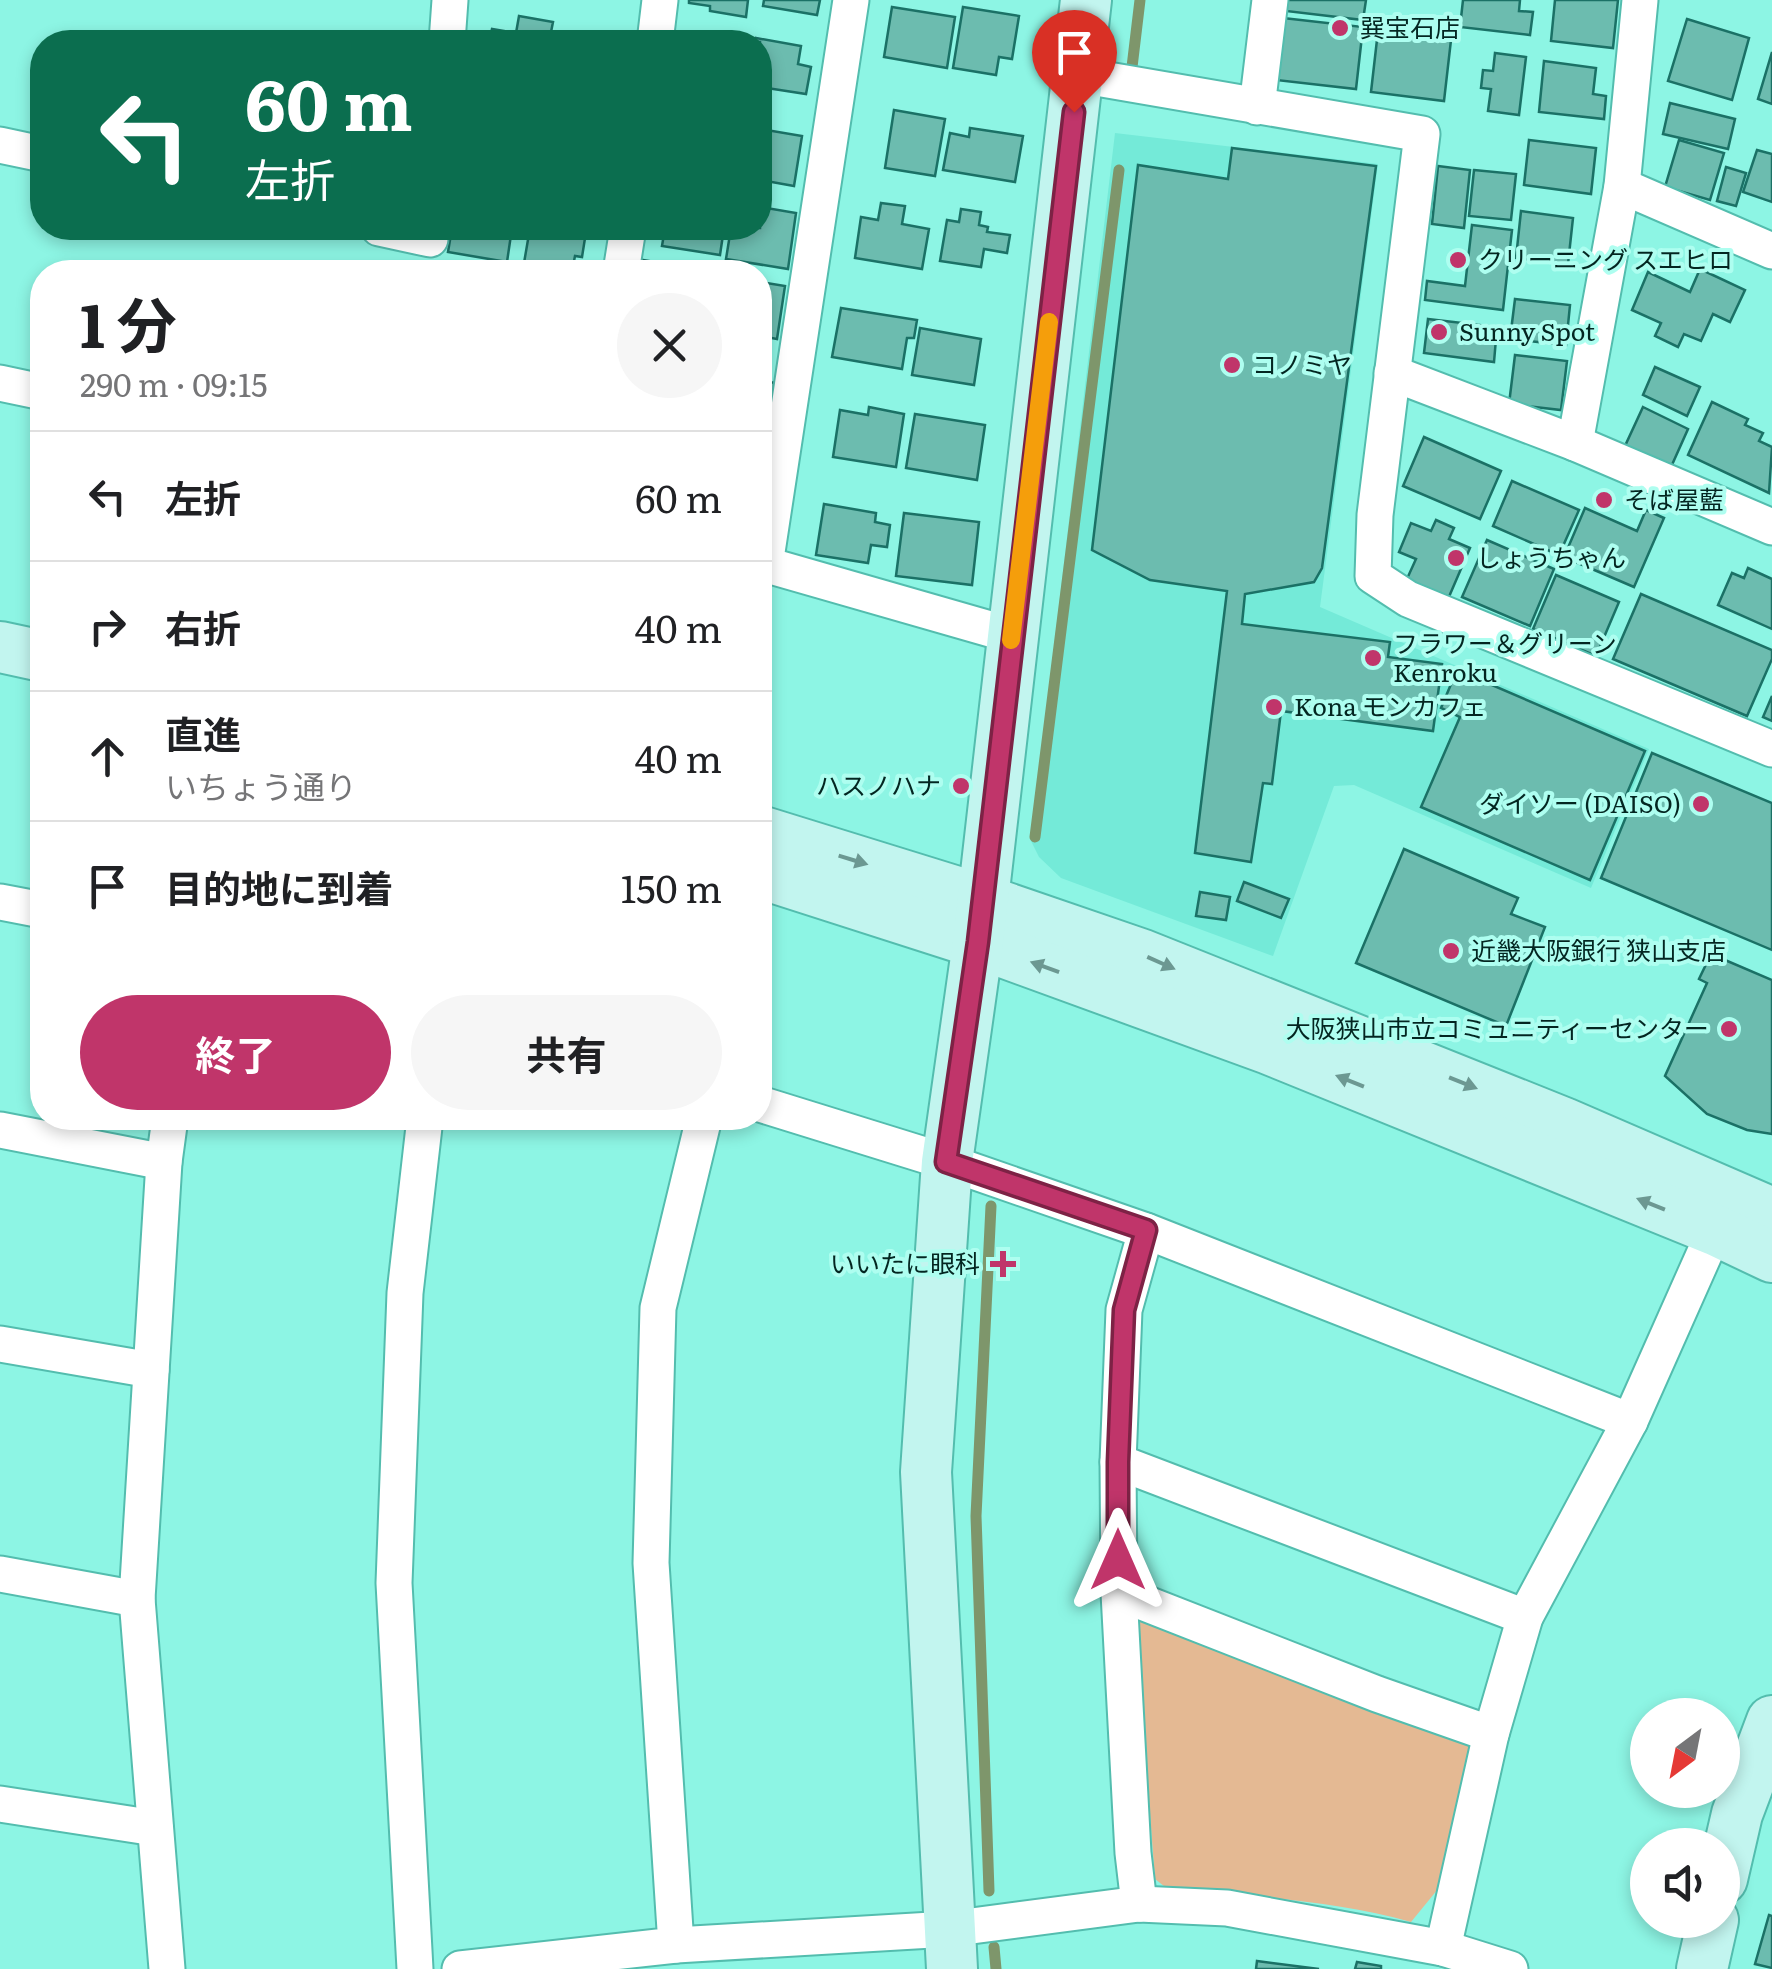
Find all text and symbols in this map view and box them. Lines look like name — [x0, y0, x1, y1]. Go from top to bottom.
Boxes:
place label: 巽宝石店 — [1360, 8, 1460, 45]
pin — [1032, 10, 1117, 113]
marker: 巽宝石店 — [1329, 17, 1351, 39]
icon: arrive — [1047, 25, 1102, 80]
text: 60 m — [245, 49, 413, 153]
icon: left — [80, 70, 210, 200]
text: 左折 — [245, 144, 335, 211]
place label: クリーニング スエヒロ — [1478, 240, 1733, 277]
marker: クリーニング スエヒロ — [1447, 249, 1469, 271]
text: 1 分 — [80, 277, 177, 366]
button: close — [617, 293, 722, 398]
place label: Sunny Spot — [1459, 312, 1595, 349]
marker: Sunny Spot — [1428, 321, 1450, 343]
place label: コノミヤ — [1252, 345, 1352, 382]
marker: コノミヤ — [1221, 354, 1243, 376]
text: 290 m · 09:15 — [80, 359, 268, 407]
text: 左折 — [165, 468, 241, 525]
text: 60 m — [635, 468, 722, 525]
icon: left — [80, 469, 135, 524]
place label: そば屋藍 — [1624, 480, 1724, 517]
marker: そば屋藍 — [1593, 489, 1615, 511]
place label: しょうちゃん — [1476, 538, 1626, 575]
marker: しょうちゃん — [1445, 547, 1467, 569]
text: 右折 — [165, 598, 241, 655]
text: 40 m — [635, 598, 722, 655]
icon: right — [80, 599, 135, 654]
place label: フラワー＆グリーン Kenroku — [1393, 624, 1617, 690]
marker: フラワー＆グリーン Kenroku — [1362, 647, 1384, 669]
place label: Kona モンカフェ — [1294, 687, 1487, 724]
marker: Kona モンカフェ — [1263, 696, 1285, 718]
text: 直進 — [165, 704, 241, 761]
text: 40 m — [635, 728, 722, 785]
icon: ahead — [80, 729, 135, 784]
text: いちょう通り — [165, 761, 357, 809]
place label: ハスノハナ — [816, 766, 941, 803]
marker: ハスノハナ — [950, 775, 972, 797]
place label: ダイソー (DAISO) — [1479, 784, 1681, 821]
marker: ダイソー (DAISO) — [1690, 793, 1712, 815]
one-way arrow — [838, 853, 868, 868]
text: 目的地に到着 — [165, 858, 393, 915]
text: 150 m — [621, 858, 722, 915]
icon: arrive — [80, 859, 135, 914]
place label: 近畿大阪銀行 狭山支店 — [1471, 931, 1726, 968]
marker: 近畿大阪銀行 狭山支店 — [1440, 940, 1462, 962]
one-way arrow — [1146, 955, 1176, 971]
one-way arrow — [1030, 959, 1060, 974]
button: 終了 — [80, 995, 391, 1110]
button: 共有 — [411, 995, 722, 1110]
place label: 大阪狭山市立コミュニティーセンター — [1285, 1009, 1709, 1046]
marker: 大阪狭山市立コミュニティーセンター — [1718, 1018, 1740, 1040]
one-way arrow — [1334, 1073, 1364, 1089]
one-way arrow — [1448, 1075, 1478, 1091]
one-way arrow — [1636, 1196, 1665, 1212]
place label: いいたに眼科 — [830, 1244, 980, 1281]
marker: いいたに眼科 — [990, 1251, 1016, 1277]
position arrow — [1066, 1508, 1170, 1612]
north arrow — [1630, 1698, 1740, 1808]
map controls — [1630, 1698, 1740, 1938]
button: sound — [1630, 1828, 1740, 1938]

